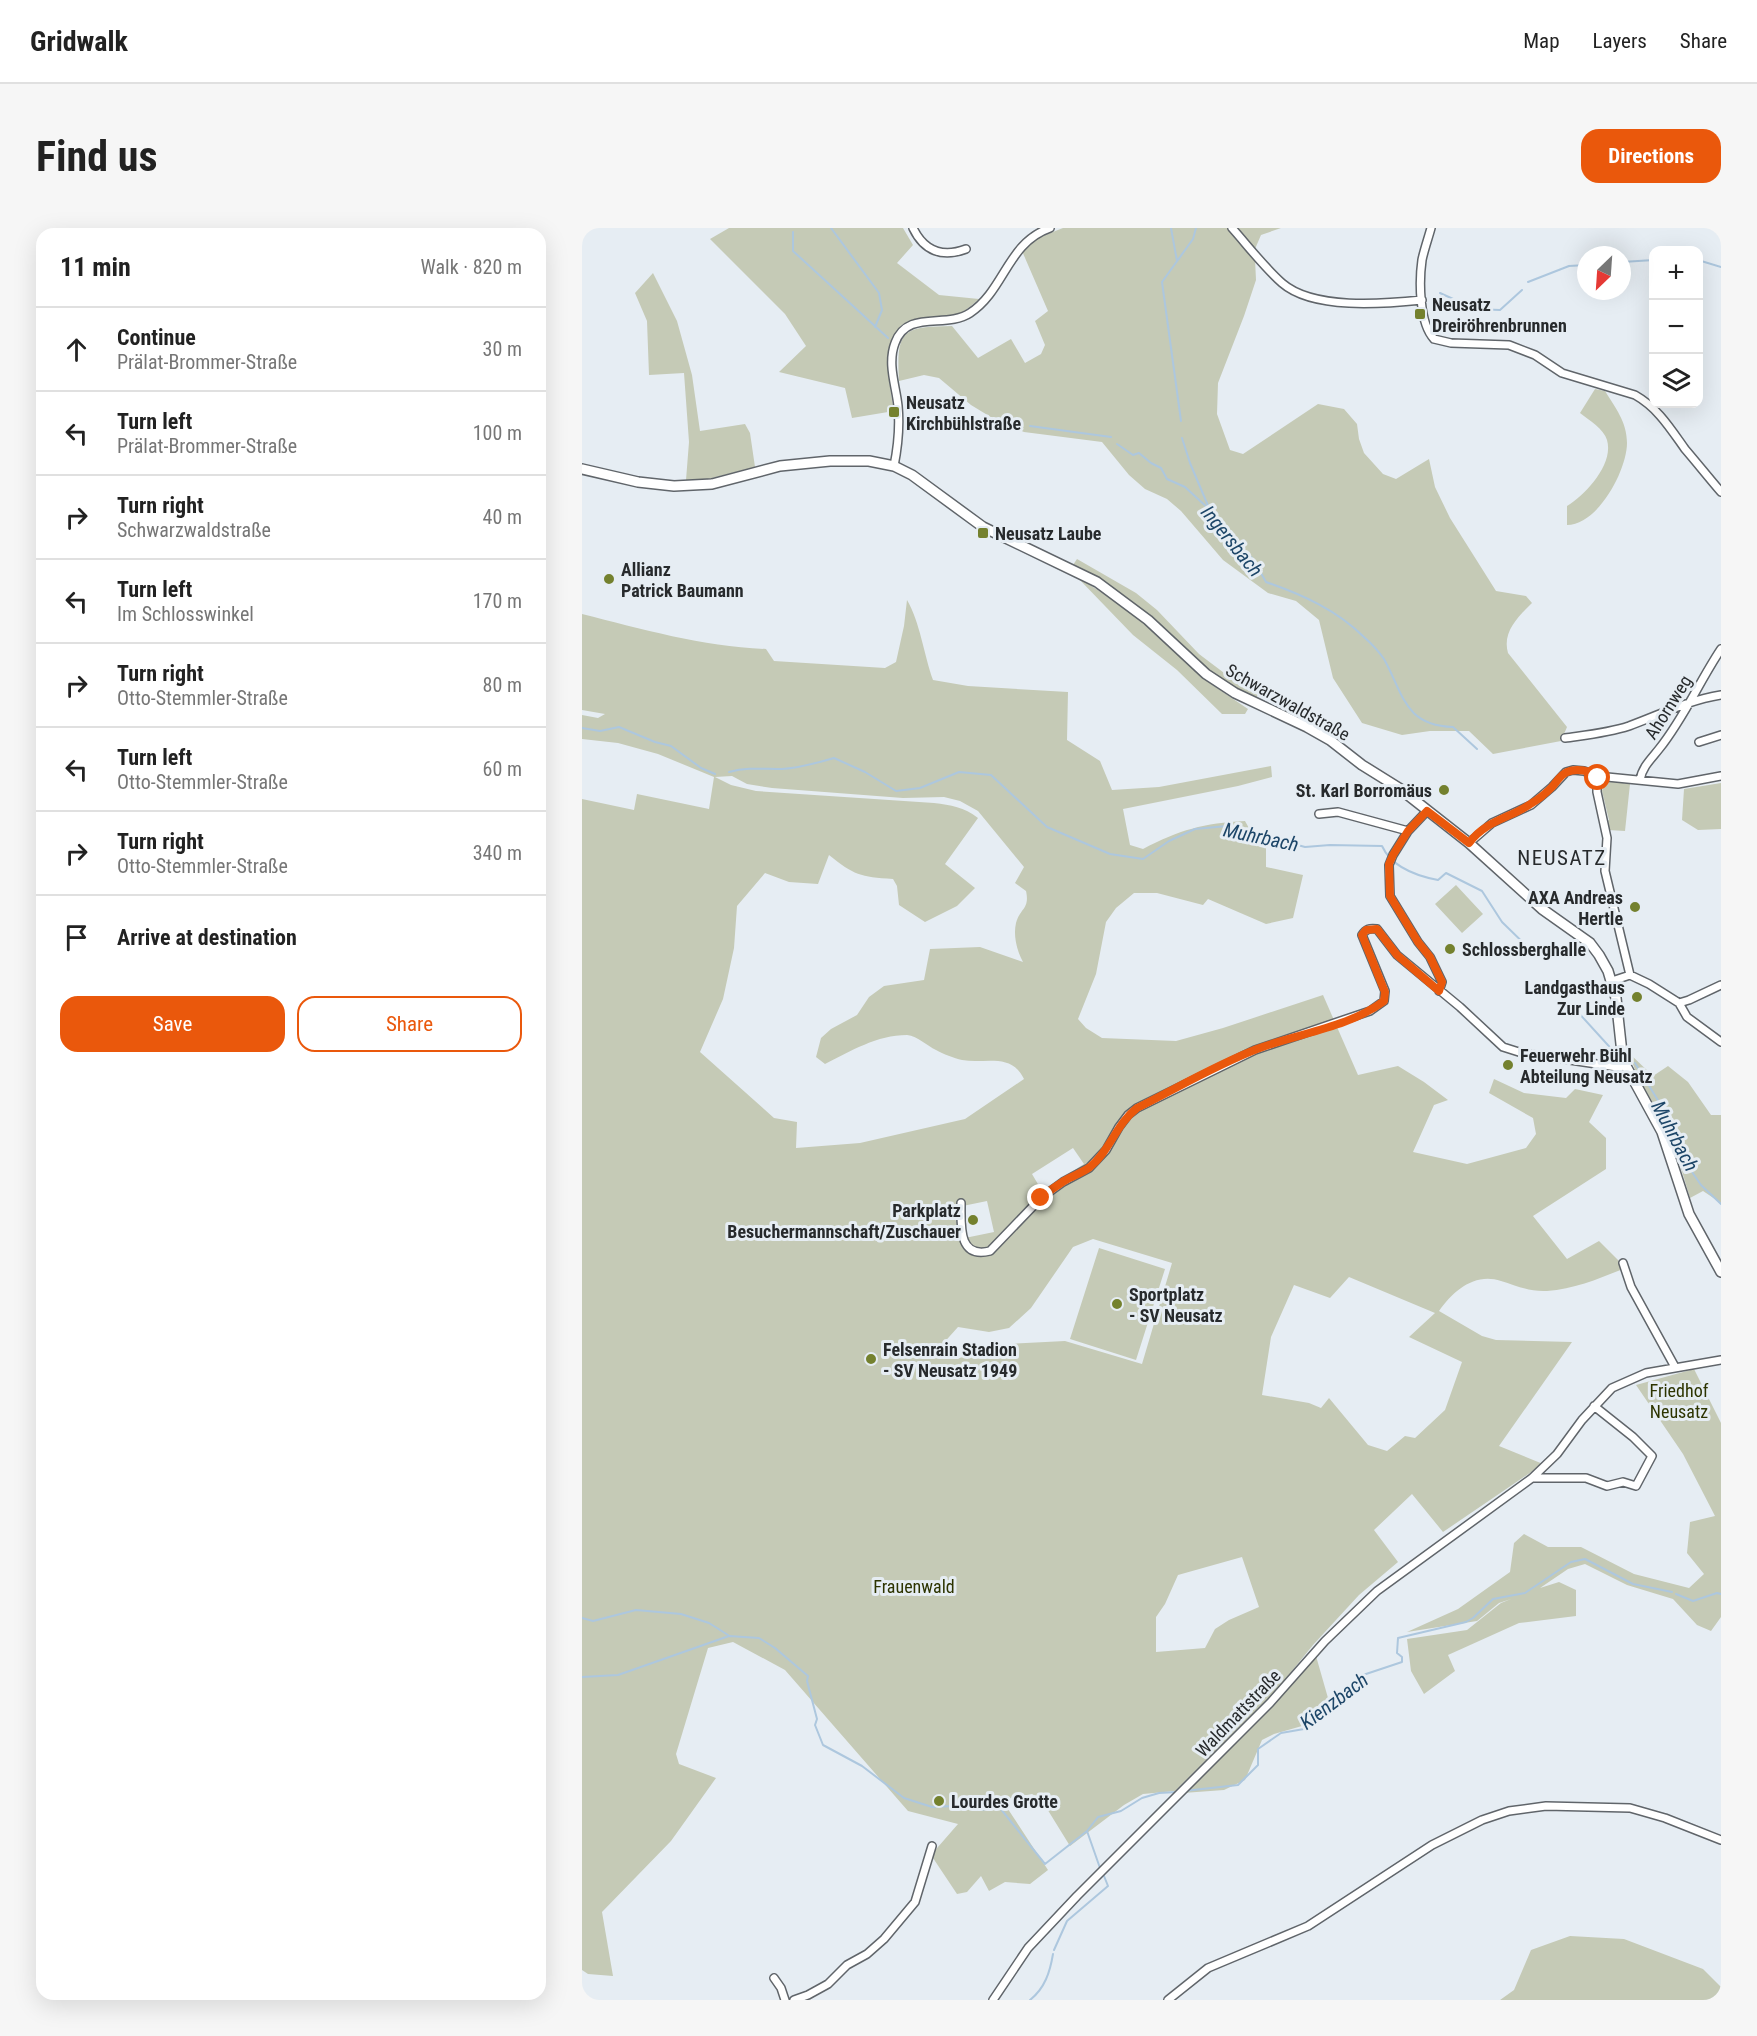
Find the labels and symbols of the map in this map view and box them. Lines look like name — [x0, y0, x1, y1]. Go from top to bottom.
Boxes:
north arrow — [1577, 246, 1631, 300]
place label: Neusatz Dreiröhrenbrunnen — [1432, 294, 1567, 336]
marker: Neusatz Dreiröhrenbrunnen — [1413, 307, 1427, 321]
place label: Neusatz Kirchbühlstraße — [906, 392, 1021, 434]
marker: Neusatz Kirchbühlstraße — [887, 405, 901, 419]
water label: Ingersbach — [1196, 500, 1268, 582]
place label: Neusatz Laube — [995, 523, 1102, 544]
marker: Neusatz Laube — [976, 526, 990, 540]
place label: Allianz Patrick Baumann — [621, 559, 744, 601]
marker: Allianz Patrick Baumann — [602, 572, 616, 586]
street label: Schwarzwaldstraße — [1222, 659, 1354, 745]
street label: Ahornweg — [1640, 671, 1696, 743]
route start — [1584, 764, 1610, 790]
place label: St. Karl Borromäus — [1296, 780, 1432, 801]
marker: St. Karl Borromäus — [1437, 783, 1451, 797]
water label: Muhrbach — [1221, 817, 1301, 857]
district label: NEUSATZ — [1517, 846, 1607, 870]
place label: AXA Andreas Hertle — [1528, 887, 1623, 929]
marker: AXA Andreas Hertle — [1628, 900, 1642, 914]
place label: Schlossberghalle — [1462, 939, 1586, 960]
marker: Schlossberghalle — [1443, 942, 1457, 956]
place label: Landgasthaus Zur Linde — [1525, 977, 1625, 1019]
marker: Landgasthaus Zur Linde — [1630, 990, 1644, 1004]
place label: Feuerwehr Bühl Abteilung Neusatz — [1520, 1045, 1653, 1087]
marker: Feuerwehr Bühl Abteilung Neusatz — [1501, 1058, 1515, 1072]
water label: Muhrbach — [1646, 1097, 1704, 1175]
route end — [1027, 1184, 1053, 1210]
place label: Parkplatz Besuchermannschaft/Zuschauer — [727, 1200, 961, 1242]
marker: Parkplatz Besuchermannschaft/Zuschauer — [966, 1213, 980, 1227]
place label: Sportplatz - SV Neusatz — [1129, 1284, 1223, 1326]
marker: Sportplatz - SV Neusatz — [1110, 1297, 1124, 1311]
place label: Felsenrain Stadion - SV Neusatz 1949 — [883, 1339, 1017, 1381]
marker: Felsenrain Stadion - SV Neusatz 1949 — [864, 1352, 878, 1366]
park label: Friedhof Neusatz — [1650, 1380, 1709, 1422]
park label: Frauenwald — [873, 1576, 955, 1597]
street label: Waldmattstraße — [1191, 1665, 1285, 1761]
water label: Kienzbach — [1295, 1668, 1373, 1734]
place label: Lourdes Grotte — [951, 1791, 1058, 1812]
marker: Lourdes Grotte — [932, 1794, 946, 1808]

